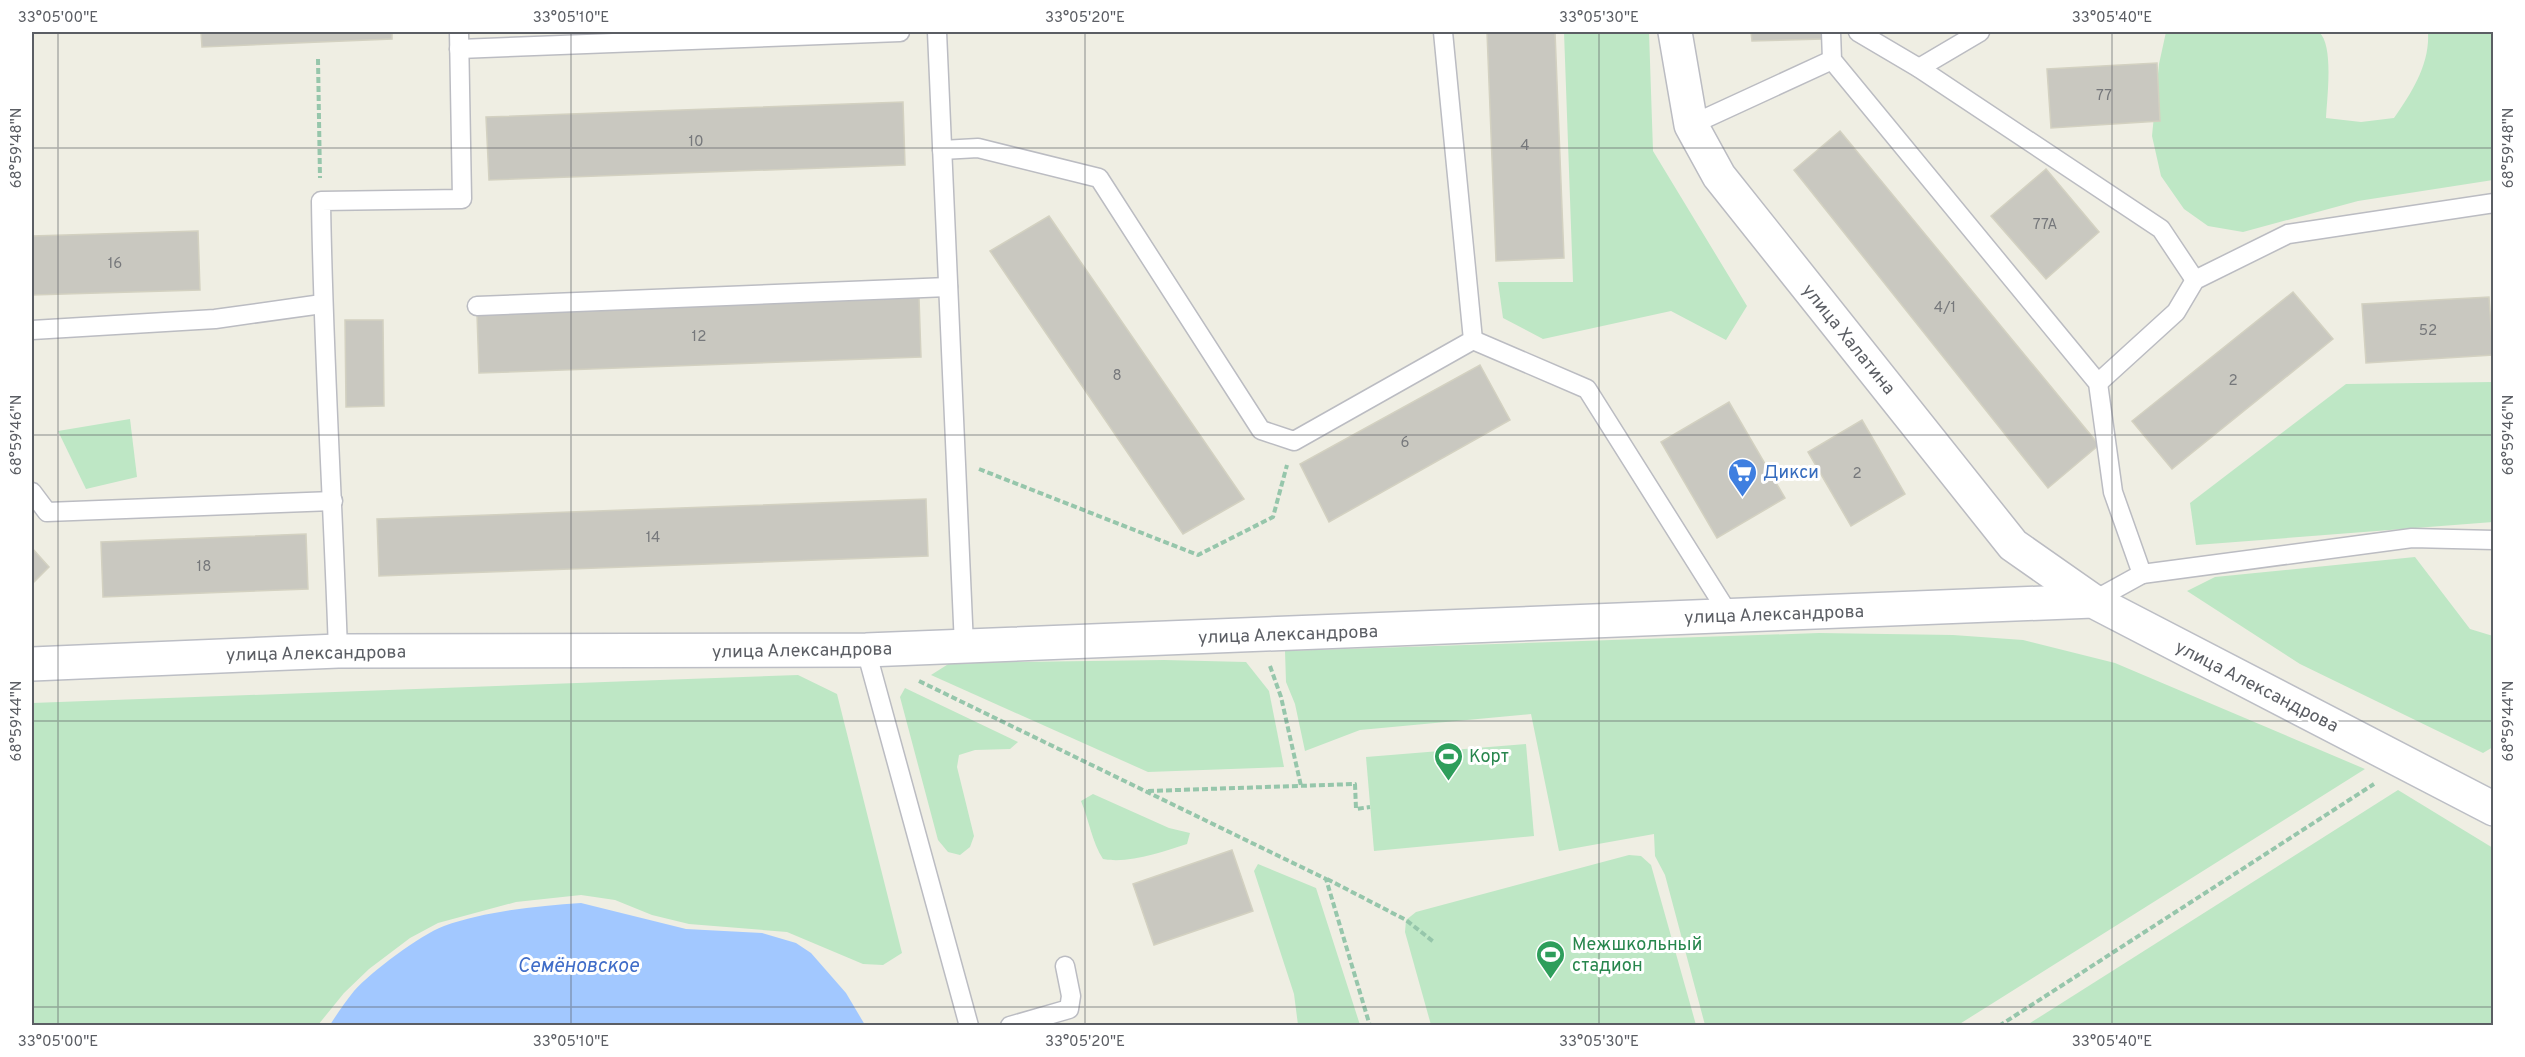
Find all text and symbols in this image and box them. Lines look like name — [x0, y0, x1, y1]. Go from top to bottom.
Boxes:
text: 33°05'00"E — [18, 9, 98, 28]
text: 33°05'10"E — [533, 9, 609, 28]
text: 33°05'20"E — [1045, 9, 1125, 28]
text: 33°05'30"E — [1559, 9, 1639, 28]
text: 33°05'40"E — [2072, 9, 2152, 28]
house number: 77 — [2096, 87, 2112, 106]
text: 68°59'48"N — [8, 108, 27, 188]
text: 68°59'48"N — [2500, 108, 2519, 188]
house number: 10 — [688, 133, 704, 152]
house number: 4 — [1520, 137, 1530, 156]
house number: 77А — [2033, 216, 2057, 235]
house number: 16 — [108, 255, 122, 274]
street label: улица Халатина — [1796, 280, 1900, 400]
house number: 4/1 — [1934, 299, 1956, 318]
house number: 52 — [2419, 322, 2437, 341]
house number: 12 — [692, 328, 706, 347]
house number: 8 — [1112, 367, 1122, 386]
house number: 2 — [2228, 372, 2238, 391]
text: 68°59'46"N — [8, 395, 27, 475]
text: 68°59'46"N — [2500, 395, 2519, 475]
house number: 6 — [1401, 434, 1410, 453]
supermarket icon: Дикси — [1726, 456, 1758, 498]
place label: Дикси — [1763, 462, 1819, 485]
house number: 2 — [1852, 465, 1862, 484]
house number: 14 — [646, 529, 660, 548]
house number: 18 — [197, 558, 211, 577]
street label: улица Александрова — [1684, 601, 1865, 630]
street label: улица Александрова — [1198, 621, 1379, 650]
street label: улица Александрова — [2171, 636, 2342, 738]
street label: улица Александрова — [712, 638, 892, 665]
street label: улица Александрова — [226, 641, 406, 668]
text: 68°59'44"N — [8, 681, 27, 761]
text: 68°59'44"N — [2500, 681, 2519, 761]
sports icon: Корт — [1432, 740, 1464, 782]
place label: Корт — [1469, 746, 1509, 769]
place label: Межшкольный стадион — [1572, 934, 1702, 978]
sports icon: Межшкольный стадион — [1535, 938, 1567, 980]
water label: Семёновское — [517, 954, 639, 980]
text: 33°05'00"E — [18, 1033, 98, 1052]
text: 33°05'10"E — [533, 1033, 609, 1052]
text: 33°05'20"E — [1045, 1033, 1125, 1052]
text: 33°05'30"E — [1559, 1033, 1639, 1052]
text: 33°05'40"E — [2072, 1033, 2152, 1052]

